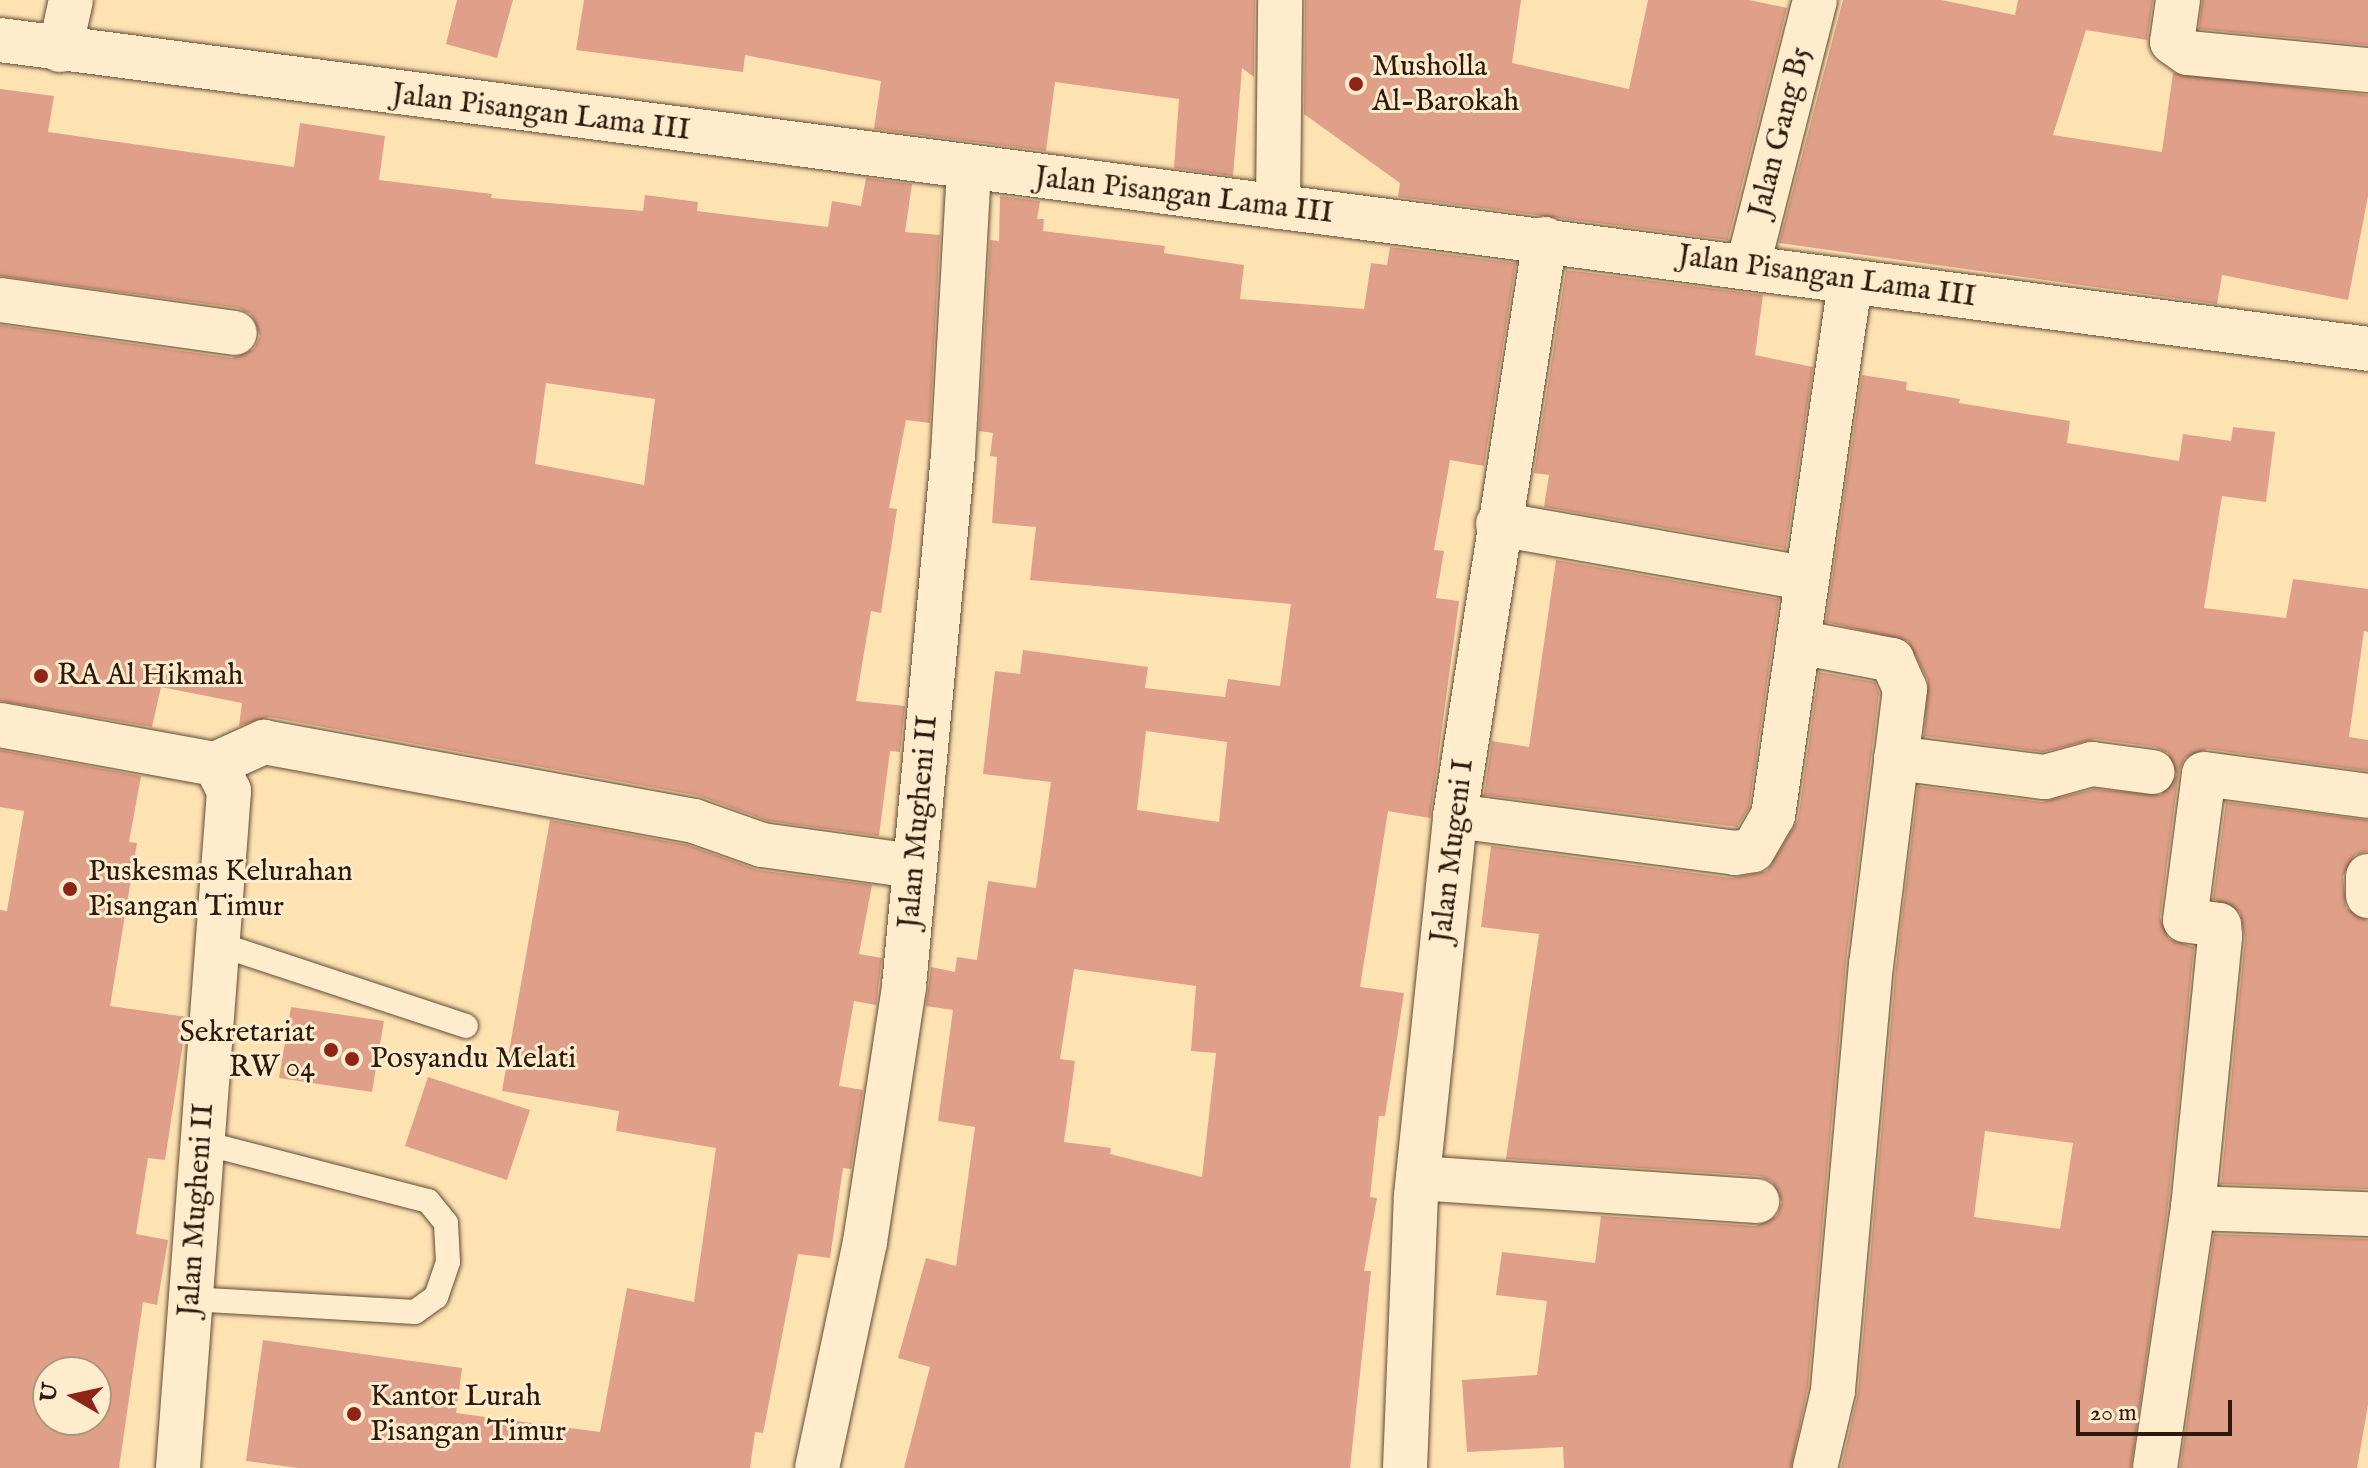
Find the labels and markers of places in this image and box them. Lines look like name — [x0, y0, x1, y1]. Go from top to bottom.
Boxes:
place label: Musholla Al-Barokah — [1372, 49, 1519, 120]
marker: Musholla Al-Barokah — [1347, 75, 1365, 93]
place label: RA Al Hikmah — [57, 658, 243, 694]
marker: RA Al Hikmah — [32, 667, 50, 685]
place label: Puskesmas Kelurahan Pisangan Timur — [88, 854, 353, 924]
marker: Puskesmas Kelurahan Pisangan Timur — [59, 878, 81, 900]
place label: Sekretariat RW 04 — [179, 1015, 315, 1086]
marker: Sekretariat RW 04 — [322, 1041, 340, 1059]
place label: Posyandu Melati — [370, 1041, 576, 1077]
marker: Posyandu Melati — [341, 1048, 363, 1070]
place label: Kantor Lurah Pisangan Timur — [370, 1379, 566, 1450]
marker: Kantor Lurah Pisangan Timur — [345, 1405, 363, 1423]

